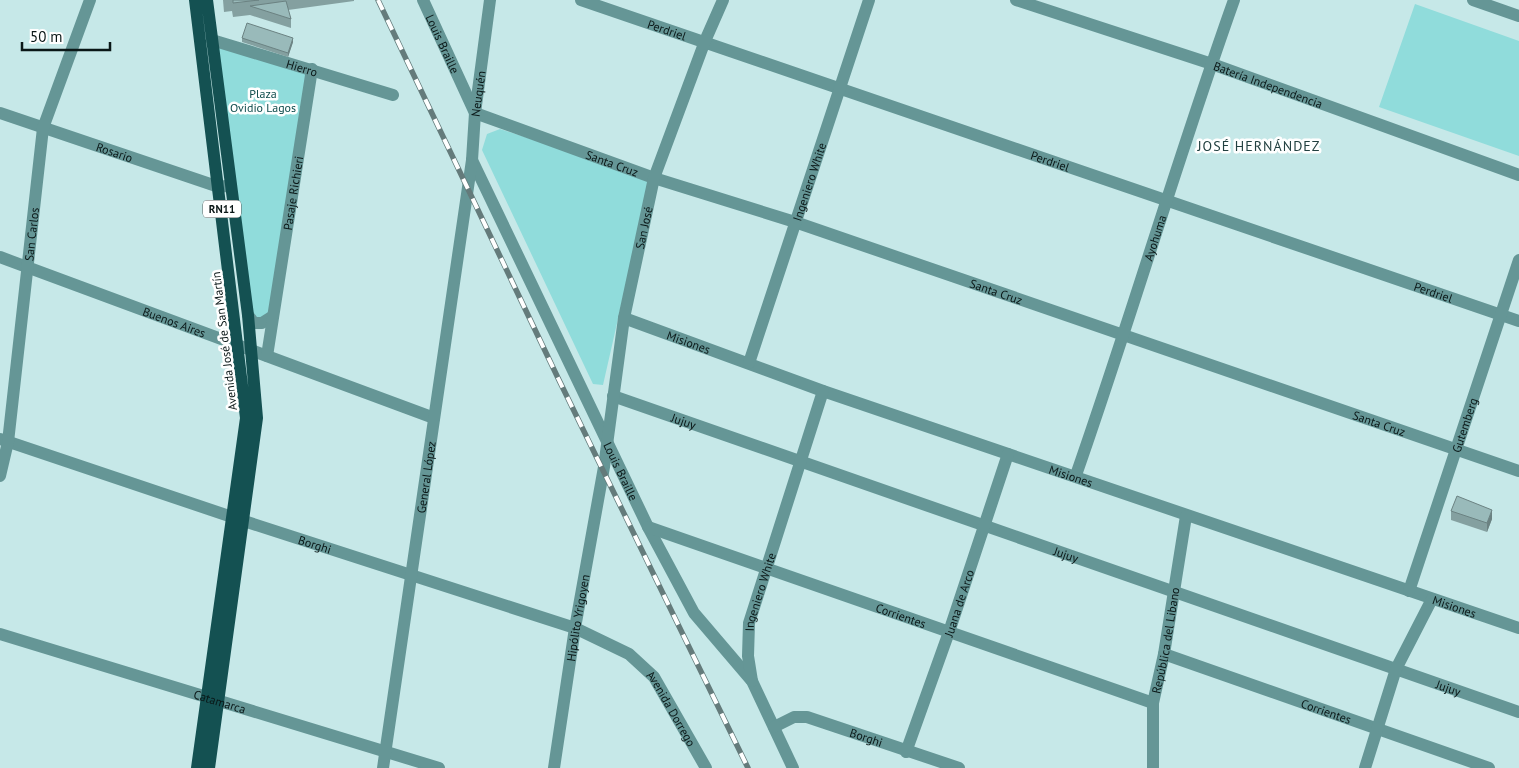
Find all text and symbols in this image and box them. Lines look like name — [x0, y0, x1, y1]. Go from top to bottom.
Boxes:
street label: Louis Braille — [423, 12, 463, 76]
street label: Perdriel — [646, 16, 689, 43]
scale bar — [22, 20, 110, 52]
text: 50 m — [30, 27, 63, 46]
street label: Hierro — [284, 55, 319, 79]
street label: Batería Independencia — [1212, 58, 1325, 111]
street label: Neuquén — [467, 70, 488, 118]
park label: Plaza Ovidio Lagos — [230, 86, 296, 115]
district label: JOSÉ HERNÁNDEZ — [1197, 137, 1320, 155]
street label: Rosario — [94, 139, 135, 165]
street label: Ingeniero White — [789, 140, 829, 223]
street label: Santa Cruz — [584, 146, 641, 179]
street label: Perdriel — [1029, 147, 1072, 174]
street label: Pasaje Richieri — [279, 155, 306, 231]
road number: RN11 — [203, 200, 241, 218]
street label: San José — [632, 205, 655, 250]
street label: San Carlos — [21, 207, 42, 262]
street label: Ayohuma — [1140, 213, 1169, 262]
street label: Avenida José de San Martín — [208, 271, 240, 411]
street label: Santa Cruz — [968, 275, 1025, 307]
street label: Perdriel — [1412, 278, 1455, 305]
street label: Buenos Aires — [141, 303, 208, 340]
street label: Misiones — [665, 327, 713, 357]
street label: Gutemberg — [1448, 396, 1480, 454]
street label: Santa Cruz — [1351, 407, 1408, 439]
street label: Jujuy — [668, 409, 699, 432]
street label: Louis Braille — [601, 439, 642, 503]
street label: General López — [413, 440, 438, 514]
street label: Misiones — [1047, 461, 1095, 490]
street label: Borghi — [297, 532, 333, 556]
street label: Jujuy — [1051, 543, 1081, 565]
street label: Ingeniero White — [741, 551, 779, 631]
street label: Juana de Arco — [940, 568, 977, 640]
street label: Hipólito Yrigoyen — [563, 573, 592, 662]
street label: República del Libano — [1148, 586, 1182, 695]
street label: Misiones — [1431, 592, 1478, 620]
street label: Corrientes — [874, 600, 928, 631]
street label: Avenida Dorrego — [644, 667, 699, 749]
street label: Jujuy — [1433, 676, 1463, 699]
street label: Catamarca — [192, 686, 248, 716]
street label: Corrientes — [1299, 695, 1353, 727]
street label: Borghi — [848, 724, 885, 749]

